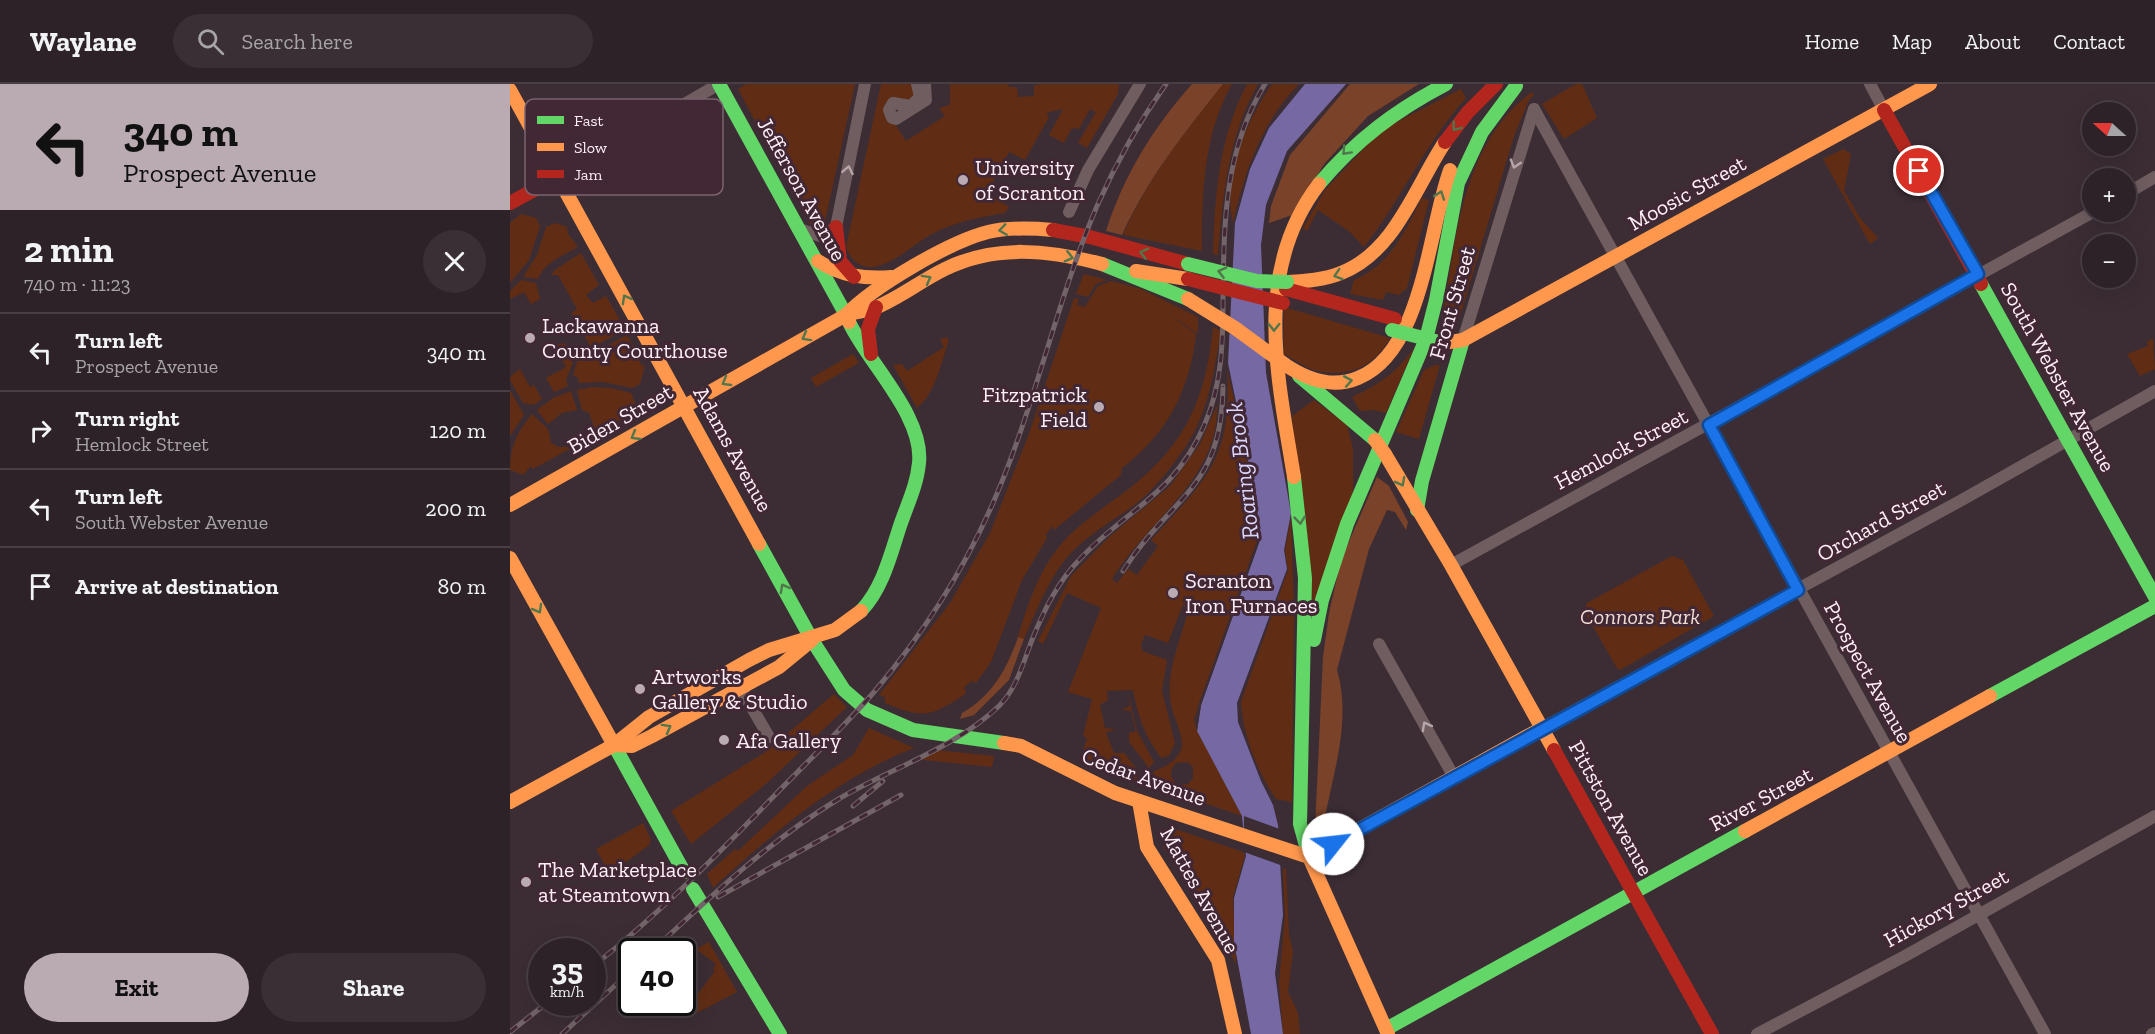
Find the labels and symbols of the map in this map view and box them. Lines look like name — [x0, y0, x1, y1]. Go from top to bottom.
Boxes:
legend — [525, 99, 723, 195]
north arrow — [2082, 102, 2136, 156]
text: Fast — [574, 111, 603, 130]
street label: Jefferson Avenue — [751, 112, 853, 266]
one-way arrow — [1453, 120, 1464, 131]
text: Slow — [574, 138, 608, 157]
one-way arrow — [1342, 144, 1353, 155]
pin — [1893, 145, 1944, 196]
street label: Moosic Street — [1623, 149, 1751, 236]
place label: University of Scranton — [975, 154, 1085, 206]
one-way arrow — [1510, 158, 1522, 169]
text: Jam — [574, 165, 603, 184]
one-way arrow — [841, 165, 854, 175]
marker: University of Scranton — [956, 173, 970, 187]
one-way arrow — [1432, 190, 1445, 201]
one-way arrow — [999, 223, 1008, 235]
street label: Front Street — [1423, 242, 1481, 363]
one-way arrow — [1139, 247, 1149, 260]
one-way arrow — [1063, 249, 1073, 262]
one-way arrow — [1218, 267, 1228, 280]
one-way arrow — [1333, 268, 1344, 280]
one-way arrow — [921, 275, 931, 286]
street label: South Webster Avenue — [1995, 277, 2121, 477]
one-way arrow — [622, 295, 633, 305]
place label: Lackawanna County Courthouse — [542, 312, 727, 364]
one-way arrow — [1268, 323, 1280, 332]
one-way arrow — [802, 330, 812, 341]
marker: Lackawanna County Courthouse — [523, 331, 537, 345]
one-way arrow — [722, 375, 732, 387]
one-way arrow — [1343, 375, 1353, 388]
street label: Biden Street — [562, 378, 678, 460]
place label: Fitzpatrick Field — [982, 381, 1088, 433]
street label: Adams Avenue — [687, 382, 779, 516]
marker: Fitzpatrick Field — [1092, 400, 1106, 414]
water label: Roaring Brook — [1219, 400, 1265, 541]
street label: Hemlock Street — [1550, 402, 1693, 495]
one-way arrow — [631, 428, 641, 440]
street label: Orchard Street — [1812, 474, 1951, 567]
one-way arrow — [1394, 476, 1405, 487]
one-way arrow — [1294, 516, 1306, 525]
place label: Scranton Iron Furnaces — [1185, 567, 1317, 619]
one-way arrow — [780, 584, 791, 594]
marker: Scranton Iron Furnaces — [1166, 586, 1180, 600]
street label: Prospect Avenue — [1818, 597, 1918, 747]
one-way arrow — [531, 603, 542, 613]
park label: Connors Park — [1580, 603, 1700, 630]
place label: Artworks Gallery & Studio — [652, 663, 808, 715]
marker: Artworks Gallery & Studio — [633, 682, 647, 696]
one-way arrow — [1422, 722, 1433, 732]
one-way arrow — [661, 723, 672, 735]
place label: Afa Gallery — [736, 727, 842, 754]
marker: Afa Gallery — [717, 733, 731, 747]
street label: Pittston Avenue — [1563, 735, 1659, 881]
street label: Cedar Avenue — [1078, 742, 1210, 812]
street label: River Street — [1705, 760, 1818, 837]
position arrow — [1301, 812, 1365, 876]
street label: Mattes Avenue — [1154, 822, 1246, 958]
place label: The Marketplace at Steamtown — [538, 856, 697, 908]
street label: Hickory Street — [1879, 862, 2014, 953]
marker: The Marketplace at Steamtown — [519, 875, 533, 889]
speed limit sign: 40 — [618, 938, 696, 1016]

